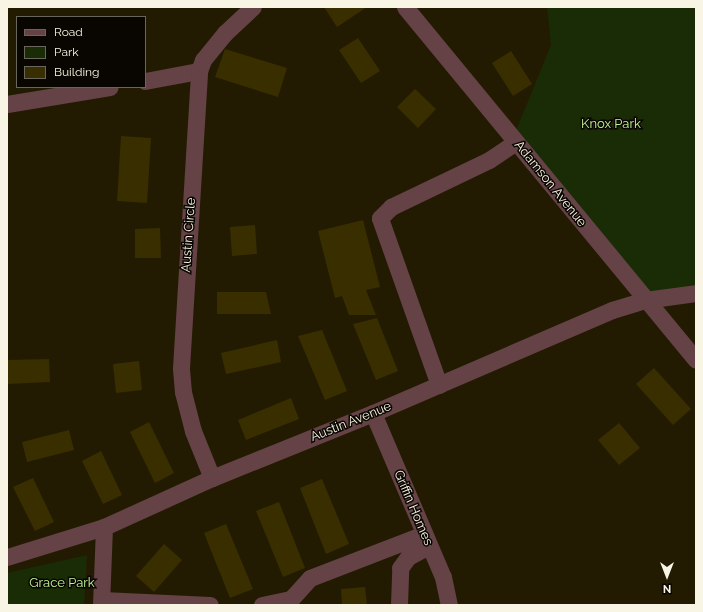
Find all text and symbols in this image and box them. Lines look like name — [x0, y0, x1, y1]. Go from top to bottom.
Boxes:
legend — [16, 16, 146, 88]
text: Road — [54, 25, 83, 39]
text: Park — [54, 45, 79, 59]
text: Building — [54, 65, 100, 79]
park label: Knox Park — [581, 116, 641, 132]
street label: Adamson Avenue — [511, 138, 589, 230]
street label: Austin Circle — [179, 197, 199, 273]
street label: Austin Avenue — [308, 399, 394, 445]
street label: Griffin Homes — [390, 468, 436, 548]
north arrow — [647, 556, 687, 596]
park label: Grace Park — [29, 575, 95, 591]
text: N — [663, 582, 671, 595]

